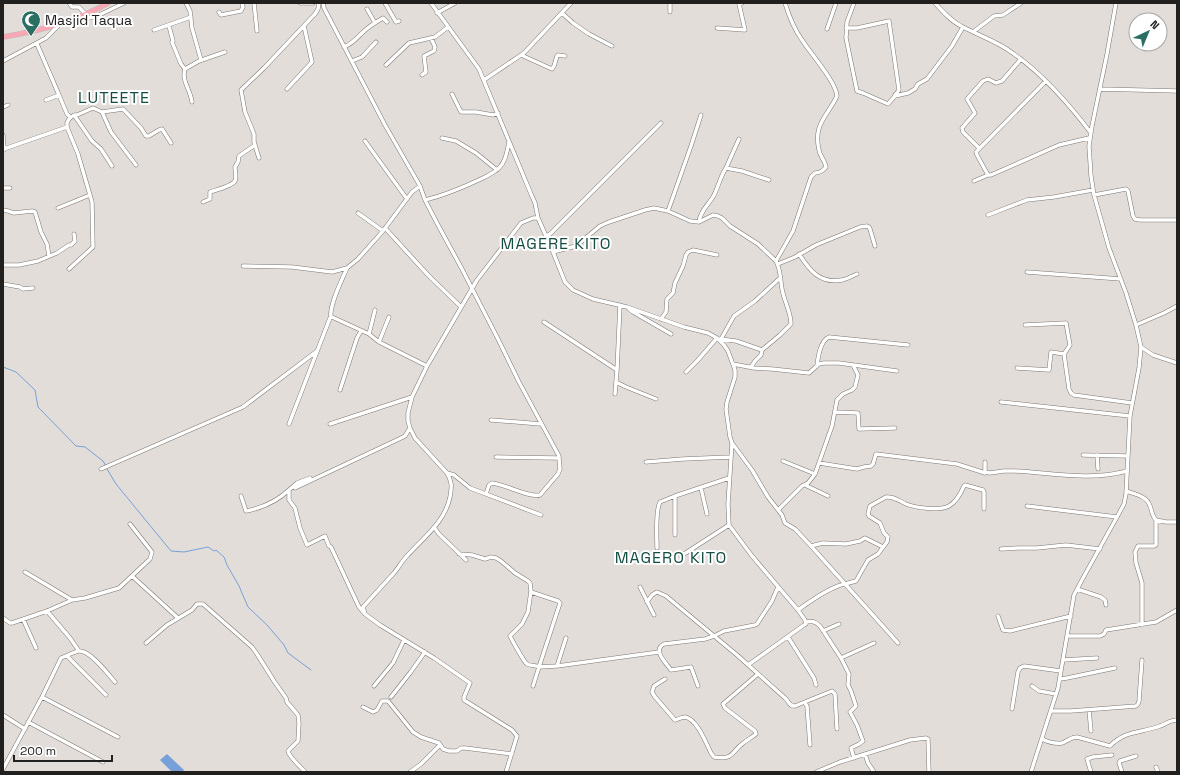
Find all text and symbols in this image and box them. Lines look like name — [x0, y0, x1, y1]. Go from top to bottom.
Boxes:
mosque icon: Masjid Taqua — [20, 9, 42, 37]
place label: Masjid Taqua — [45, 11, 132, 29]
north arrow — [1128, 12, 1168, 52]
text: N — [1147, 17, 1162, 32]
district label: LUTEETE — [78, 87, 150, 108]
district label: MAGERE KITO — [501, 233, 611, 254]
district label: MAGERO KITO — [615, 547, 727, 568]
scale bar — [14, 737, 112, 763]
text: 200 m — [20, 743, 56, 759]

